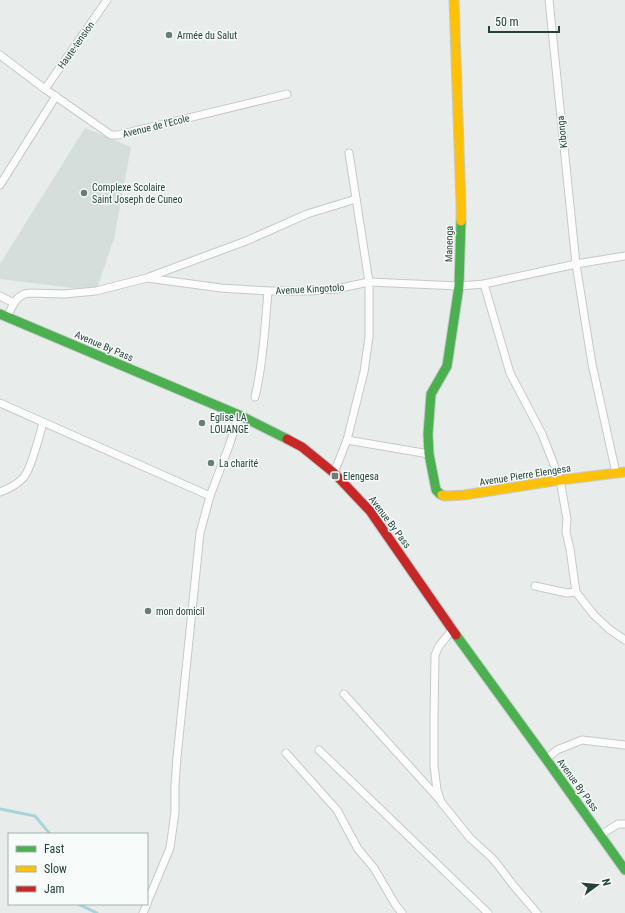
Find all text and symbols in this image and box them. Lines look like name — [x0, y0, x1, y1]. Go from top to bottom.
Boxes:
scale bar — [489, 8, 559, 34]
text: 50 m — [495, 15, 519, 29]
street label: Haute-tension — [56, 19, 96, 71]
marker: Armée du Salut — [164, 30, 174, 40]
place label: Armée du Salut — [177, 30, 237, 41]
street label: Avenue de l'Ecole — [121, 112, 191, 140]
street label: Kibonga — [555, 115, 569, 149]
place label: Complexe Scolaire Saint Joseph de Cuneo — [92, 182, 183, 205]
marker: Complexe Scolaire Saint Joseph de Cuneo — [79, 188, 89, 198]
street label: Manenga — [443, 225, 455, 262]
street label: Avenue Kingotolo — [275, 282, 345, 296]
street label: Avenue By Pass — [73, 329, 135, 363]
place label: Eglise LA LOUANGE — [210, 412, 249, 435]
marker: Eglise LA LOUANGE — [197, 418, 207, 428]
marker: La charité — [206, 458, 216, 468]
place label: La charité — [219, 458, 258, 469]
street label: Avenue Pierre Elengesa — [479, 462, 572, 488]
marker: Elengesa — [330, 471, 340, 481]
place label: Elengesa — [343, 471, 379, 482]
street label: Avenue By Pass — [367, 494, 413, 551]
marker: mon domicil — [143, 606, 153, 616]
place label: mon domicil — [156, 606, 205, 617]
street label: Avenue By Pass — [555, 757, 601, 814]
legend — [8, 833, 148, 905]
text: Fast — [44, 842, 65, 856]
text: Slow — [44, 862, 67, 876]
north arrow — [577, 865, 617, 905]
text: N — [599, 877, 613, 888]
text: Jam — [44, 882, 65, 896]

